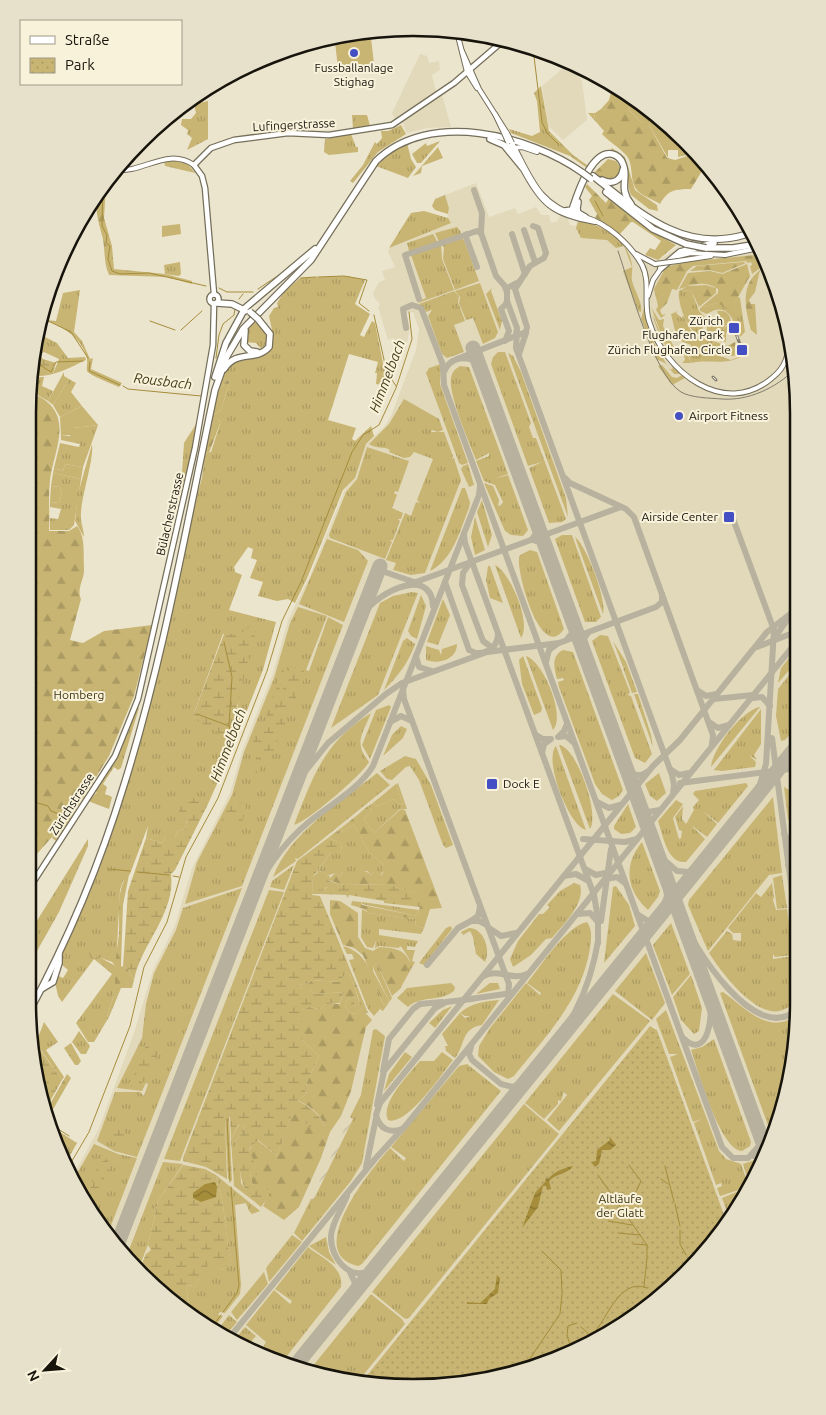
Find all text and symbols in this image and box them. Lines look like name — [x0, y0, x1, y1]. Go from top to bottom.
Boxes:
legend — [20, 20, 182, 85]
text: Straße — [65, 31, 109, 48]
marker: Fussballanlage Stighag — [348, 47, 360, 59]
text: Park — [65, 56, 95, 73]
place label: Fussballanlage Stighag — [315, 61, 393, 88]
street label: Lufingerstrasse — [252, 116, 336, 133]
place label: Zürich Flughafen Park — [642, 314, 723, 341]
marker: Zürich Flughafen Park — [727, 321, 741, 335]
water label: Himmelbach — [366, 337, 408, 415]
place label: Zürich Flughafen Circle — [608, 343, 731, 356]
marker: Zürich Flughafen Circle — [735, 343, 749, 357]
water label: Rousbach — [133, 369, 193, 393]
place label: Airport Fitness — [689, 409, 768, 422]
marker: Airport Fitness — [673, 410, 685, 422]
street label: Bülacherstrasse — [154, 471, 185, 557]
place label: Airside Center — [642, 510, 718, 523]
marker: Airside Center — [722, 510, 736, 524]
park label: Homberg — [54, 688, 104, 701]
water label: Himmelbach — [207, 706, 249, 784]
street label: Zürichstrasse — [47, 770, 96, 837]
marker: Dock E — [485, 777, 499, 791]
place label: Dock E — [503, 777, 540, 790]
park label: Altläufe der Glatt — [596, 1192, 644, 1219]
north arrow — [20, 1345, 70, 1395]
text: N — [24, 1367, 43, 1384]

